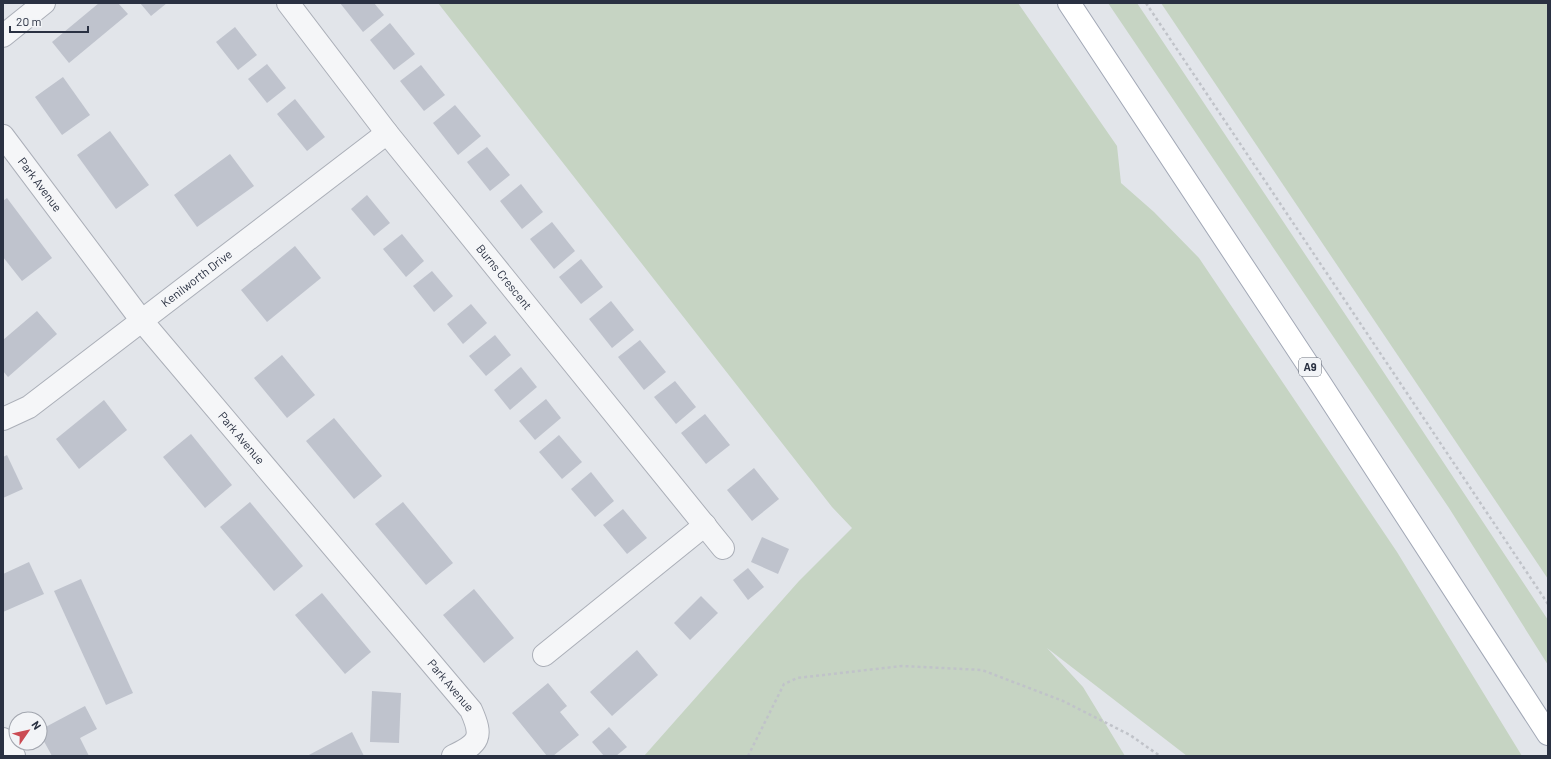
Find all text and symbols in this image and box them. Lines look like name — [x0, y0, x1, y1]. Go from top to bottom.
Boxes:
scale bar — [10, 8, 88, 34]
text: 20 m — [16, 14, 42, 28]
street label: Park Avenue — [16, 154, 65, 214]
street label: Burns Crescent — [474, 241, 535, 312]
street label: Kenilworth Drive — [158, 246, 234, 309]
road number: A9 — [1299, 358, 1321, 376]
street label: Park Avenue — [216, 409, 268, 467]
street label: Park Avenue — [425, 656, 477, 714]
north arrow — [8, 711, 48, 751]
text: N — [29, 718, 44, 732]

